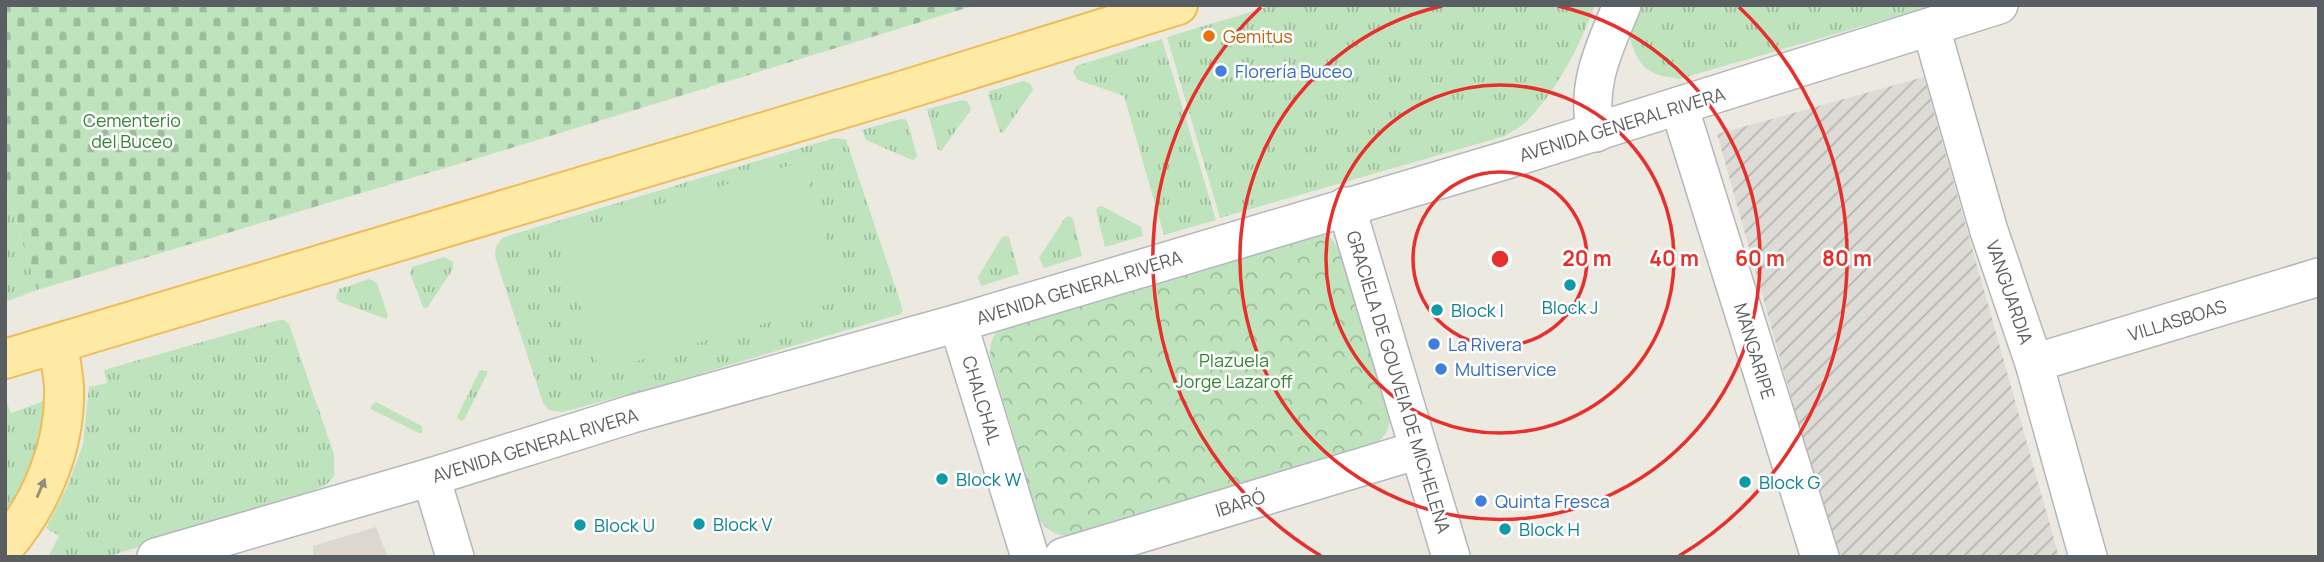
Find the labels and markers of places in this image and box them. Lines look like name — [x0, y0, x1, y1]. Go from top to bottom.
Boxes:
place label: Gemitus — [1223, 24, 1293, 48]
marker: Gemitus — [1201, 28, 1217, 44]
place label: Florería Buceo — [1235, 59, 1353, 83]
marker: Florería Buceo — [1213, 63, 1229, 79]
centre of rings — [1488, 247, 1512, 271]
marker: Block J — [1562, 277, 1578, 293]
place label: Block J — [1542, 295, 1598, 319]
place label: Block I — [1451, 298, 1504, 322]
marker: Block I — [1429, 302, 1445, 318]
place label: La Rivera — [1448, 332, 1522, 356]
marker: La Rivera — [1426, 336, 1442, 352]
place label: Multiservice — [1455, 357, 1556, 381]
marker: Multiservice — [1433, 361, 1449, 377]
place label: Block W — [956, 467, 1021, 491]
place label: Block G — [1759, 470, 1820, 494]
marker: Block W — [934, 471, 950, 487]
marker: Block G — [1737, 474, 1753, 490]
place label: Quinta Fresca — [1495, 489, 1610, 513]
marker: Quinta Fresca — [1473, 493, 1489, 509]
place label: Block V — [713, 512, 772, 536]
place label: Block U — [594, 513, 655, 537]
marker: Block V — [691, 516, 707, 532]
marker: Block U — [572, 517, 588, 533]
place label: Block H — [1519, 517, 1580, 541]
marker: Block H — [1497, 521, 1513, 537]

